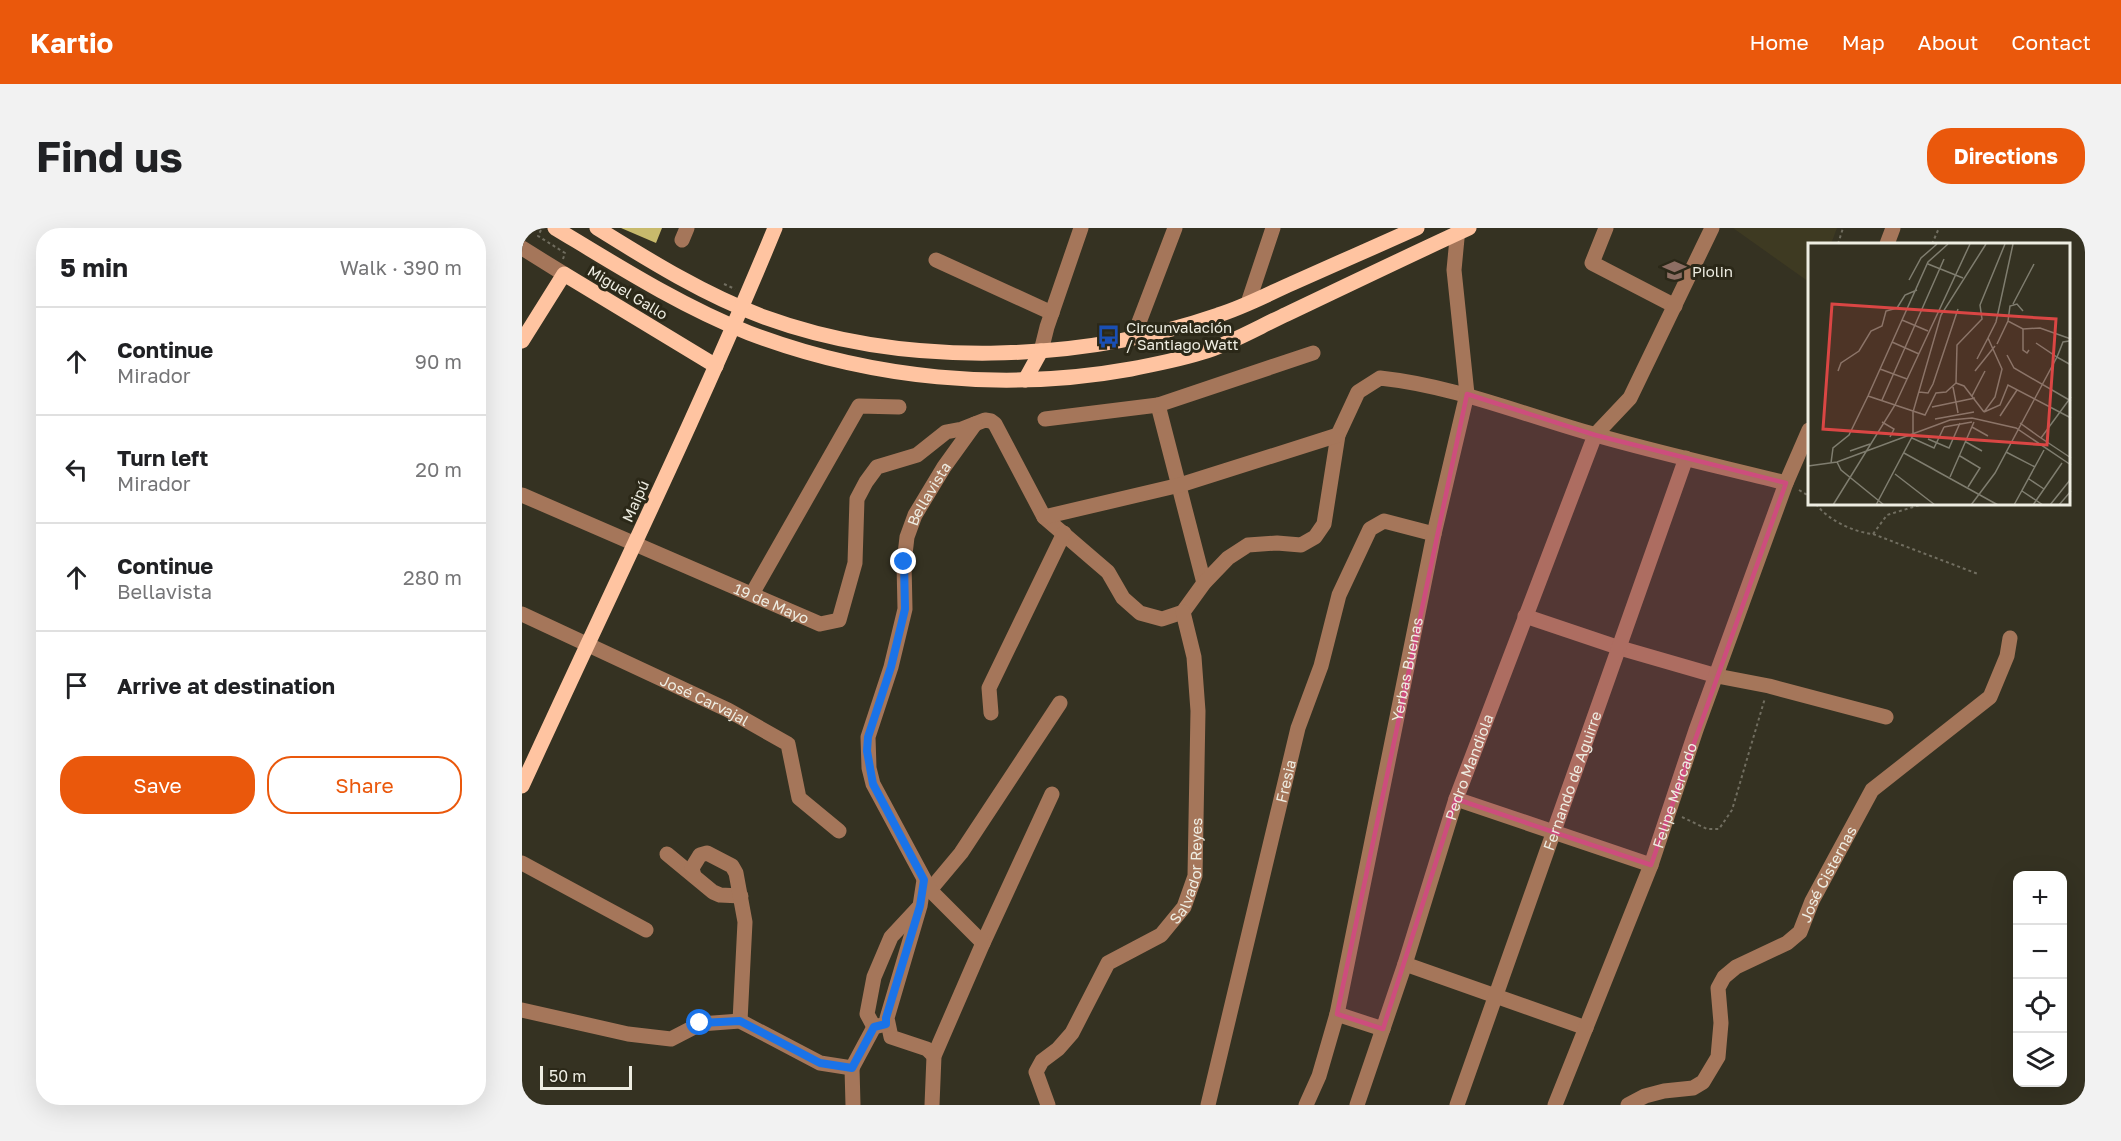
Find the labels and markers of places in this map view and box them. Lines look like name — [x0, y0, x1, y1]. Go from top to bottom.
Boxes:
school or university icon: Piolin — [1661, 258, 1687, 284]
place label: Piolin — [1692, 262, 1733, 280]
place label: Circunvalación / Santiago Watt — [1126, 318, 1239, 353]
bus stop icon: Circunvalación / Santiago Watt — [1095, 323, 1121, 349]

